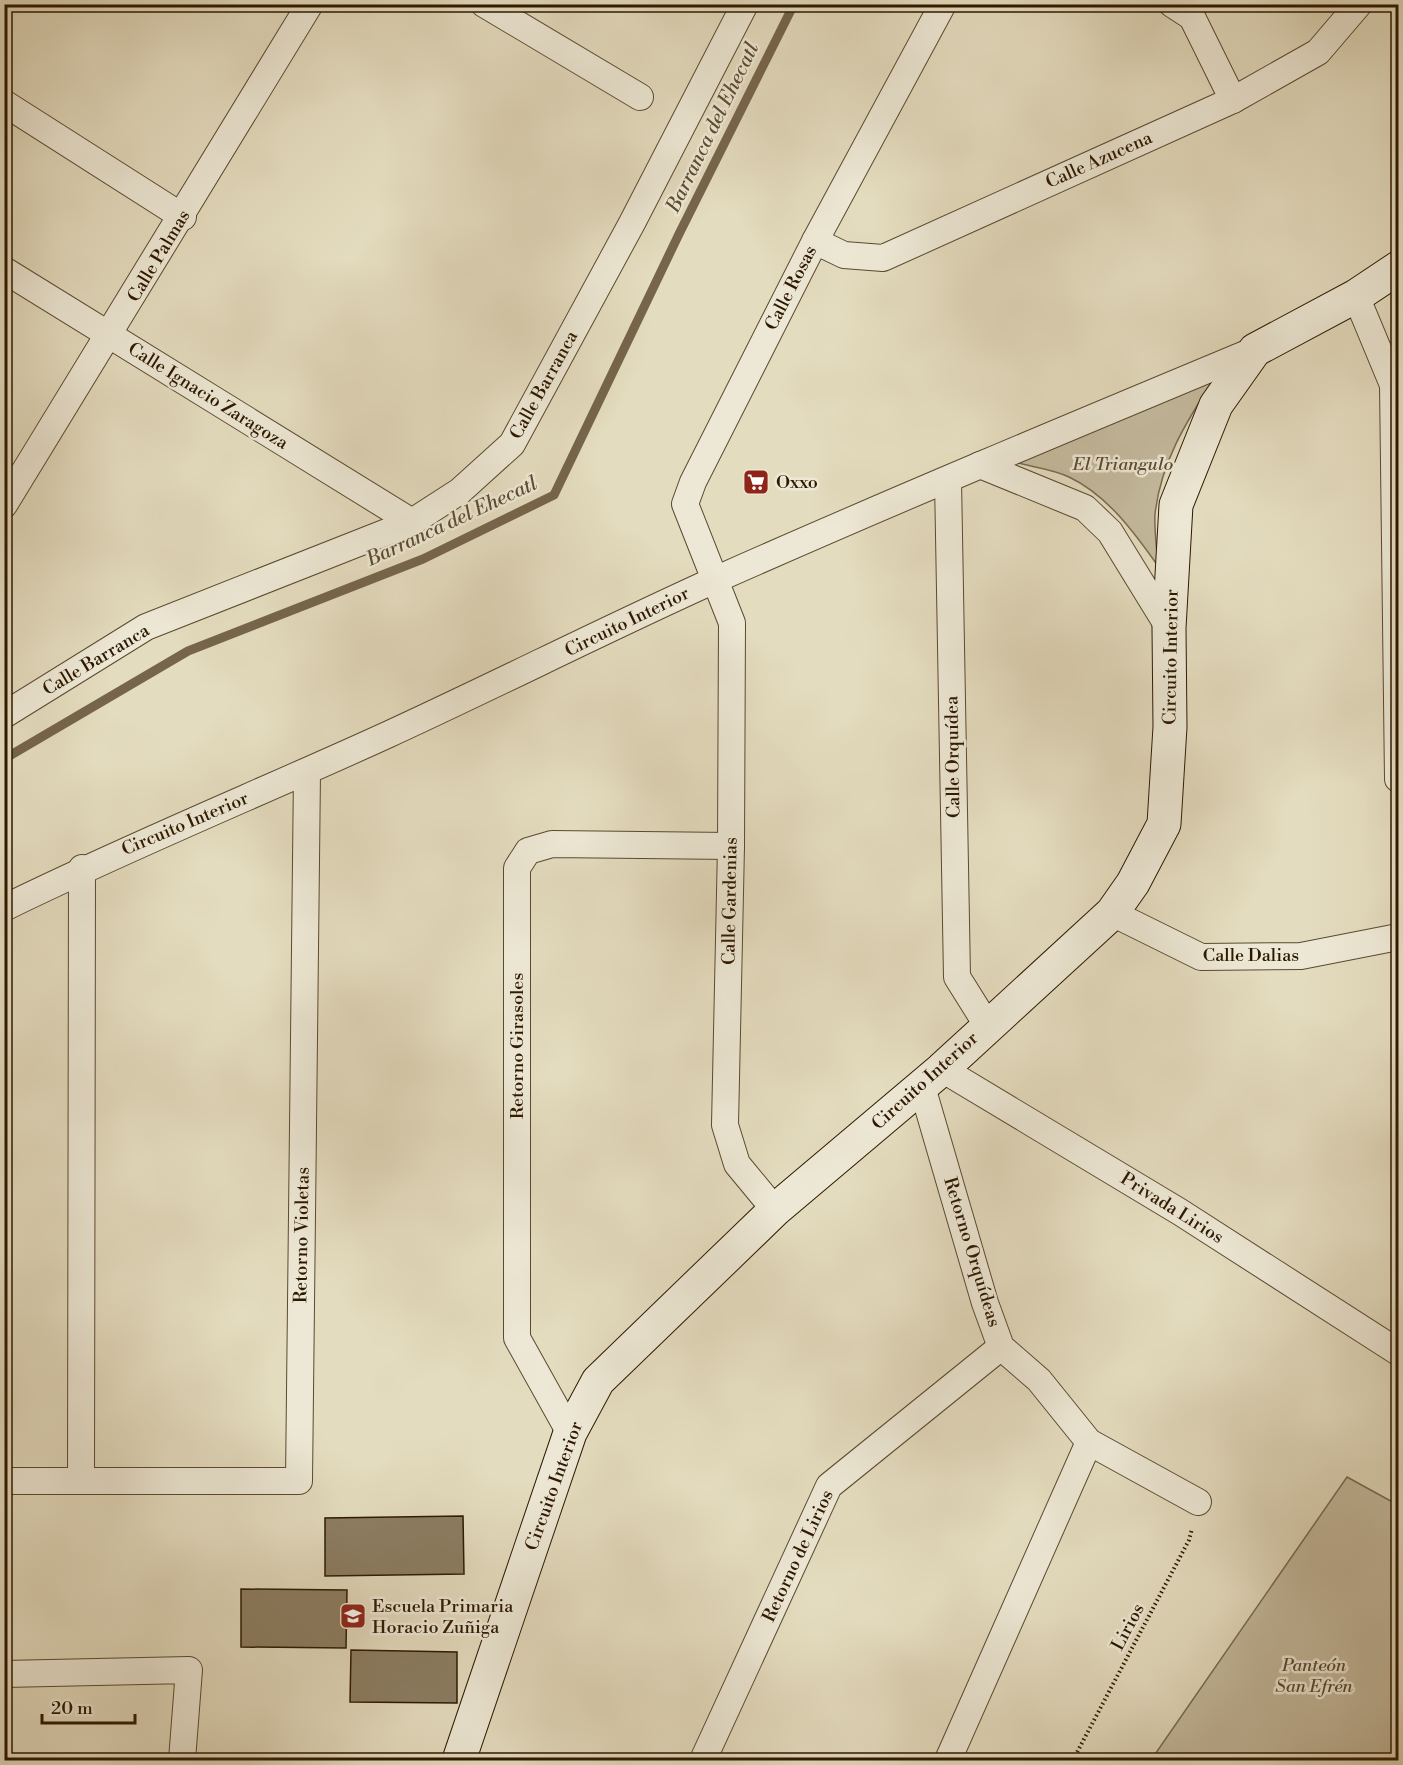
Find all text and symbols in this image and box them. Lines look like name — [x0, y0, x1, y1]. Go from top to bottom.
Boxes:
water label: Barranca del Ehecatl — [661, 38, 765, 218]
street label: Calle Azucena — [1042, 126, 1157, 194]
street label: Calle Palmas — [122, 206, 196, 306]
street label: Calle Rosas — [760, 242, 822, 334]
street label: Calle Barranca — [505, 326, 584, 443]
street label: Calle Ignacio Zaragoza — [124, 337, 293, 455]
park label: El Triangulo — [1072, 453, 1173, 476]
supermarket icon: Oxxo — [741, 467, 771, 497]
water label: Barranca del Ehecatl — [361, 471, 542, 573]
place label: Oxxo — [776, 471, 818, 494]
street label: Circuito Interior — [561, 582, 693, 662]
street label: Circuito Interior — [1158, 589, 1184, 725]
street label: Calle Barranca — [38, 619, 154, 701]
street label: Calle Orquídea — [940, 695, 966, 818]
street label: Circuito Interior — [118, 787, 252, 861]
street label: Calle Gardenias — [717, 837, 743, 965]
street label: Calle Dalias — [1203, 944, 1299, 967]
street label: Retorno Girasoles — [506, 973, 529, 1119]
street label: Circuito Interior — [867, 1027, 983, 1135]
street label: Retorno Violetas — [289, 1167, 315, 1303]
street label: Privada Lirios — [1116, 1167, 1228, 1249]
street label: Retorno Orquídeas — [938, 1174, 1006, 1330]
street label: Circuito Interior — [520, 1418, 588, 1554]
street label: Retorno de Lirios — [757, 1486, 839, 1626]
place label: Escuela Primaria Horacio Zuñiga — [372, 1595, 514, 1639]
street label: Lirios — [1106, 1599, 1150, 1654]
school or university icon: Escuela Primaria Horacio Zuñiga — [338, 1601, 368, 1631]
park label: Panteón San Efrén — [1275, 1654, 1354, 1698]
scale bar — [42, 1687, 135, 1725]
text: 20 m — [51, 1697, 93, 1720]

